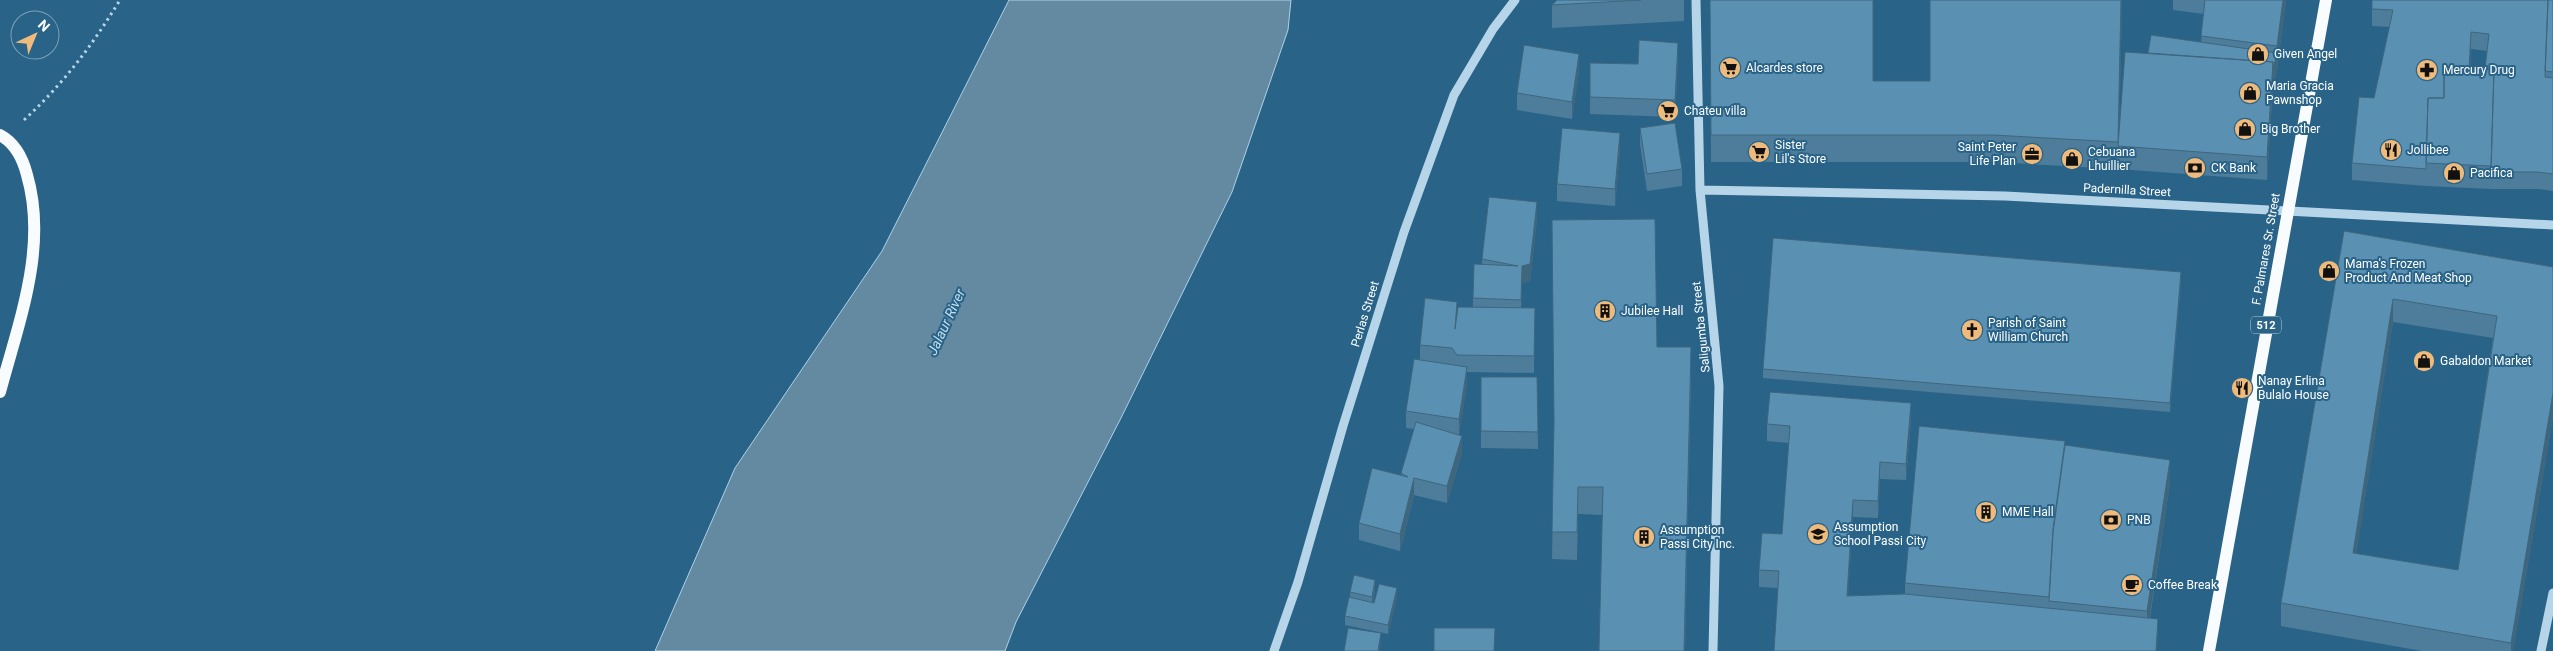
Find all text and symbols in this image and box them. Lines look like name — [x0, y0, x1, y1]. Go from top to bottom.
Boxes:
north arrow — [10, 10, 60, 60]
text: N — [35, 16, 53, 35]
shop icon: Given Angel — [2246, 42, 2270, 66]
place label: Given Angel — [2274, 47, 2337, 61]
supermarket icon: Alcardes store — [1718, 56, 1742, 80]
pharmacy icon: Mercury Drug — [2415, 58, 2439, 82]
place label: Alcardes store — [1746, 61, 1823, 75]
place label: Mercury Drug — [2443, 63, 2515, 77]
place label: Maria Gracia Pawnshop — [2266, 79, 2334, 107]
shop icon: Maria Gracia Pawnshop — [2238, 81, 2262, 105]
supermarket icon: Chateu villa — [1656, 99, 1680, 123]
place label: Chateu villa — [1684, 104, 1746, 118]
shop icon: Big Brother — [2233, 117, 2257, 141]
place label: Big Brother — [2261, 122, 2320, 136]
place label: Sister Lil's Store — [1775, 138, 1826, 166]
restaurant icon: Jollibee — [2379, 138, 2403, 162]
supermarket icon: Sister Lil's Store — [1747, 140, 1771, 164]
place label: Saint Peter Life Plan — [1958, 140, 2016, 168]
office icon: Saint Peter Life Plan — [2020, 142, 2044, 166]
place label: Jollibee — [2407, 143, 2449, 157]
place label: Cebuana Lhuillier — [2088, 145, 2135, 173]
shop icon: Cebuana Lhuillier — [2060, 147, 2084, 171]
bank icon: CK Bank — [2183, 156, 2207, 180]
place label: CK Bank — [2211, 161, 2257, 175]
shop icon: Pacifica — [2442, 161, 2466, 185]
place label: Pacifica — [2470, 166, 2513, 180]
street label: Padernilla Street — [2083, 181, 2171, 199]
street label: F. Palmares Sr. Street — [2249, 192, 2283, 306]
place label: Mama's Frozen Product And Meat Shop — [2345, 257, 2472, 285]
shop icon: Mama's Frozen Product And Meat Shop — [2317, 259, 2341, 283]
street label: Perlas Street — [1348, 279, 1382, 349]
street label: Saligumba Street — [1689, 281, 1713, 373]
water label: Jalaur River — [924, 286, 968, 358]
building icon: Jubilee Hall — [1593, 299, 1617, 323]
place label: Jubilee Hall — [1621, 304, 1683, 318]
place label: Parish of Saint William Church — [1988, 316, 2068, 344]
road number: 512 — [2251, 316, 2281, 334]
church icon: Parish of Saint William Church — [1960, 318, 1984, 342]
shop icon: Gabaldon Market — [2412, 349, 2436, 373]
place label: Gabaldon Market — [2440, 354, 2531, 368]
place label: Nanay Erlina Bulalo House — [2258, 374, 2329, 402]
restaurant icon: Nanay Erlina Bulalo House — [2230, 376, 2254, 400]
building icon: MME Hall — [1974, 500, 1998, 524]
place label: MME Hall — [2002, 505, 2054, 519]
bank icon: PNB — [2099, 508, 2123, 532]
place label: PNB — [2127, 513, 2151, 527]
place label: Assumption School Passi City — [1834, 520, 1927, 548]
school or university icon: Assumption School Passi City — [1806, 522, 1830, 546]
place label: Assumption Passi City Inc. — [1660, 523, 1735, 551]
building icon: Assumption Passi City Inc. — [1632, 525, 1656, 549]
cafe icon: Coffee Break — [2120, 573, 2144, 597]
place label: Coffee Break — [2148, 578, 2218, 592]

